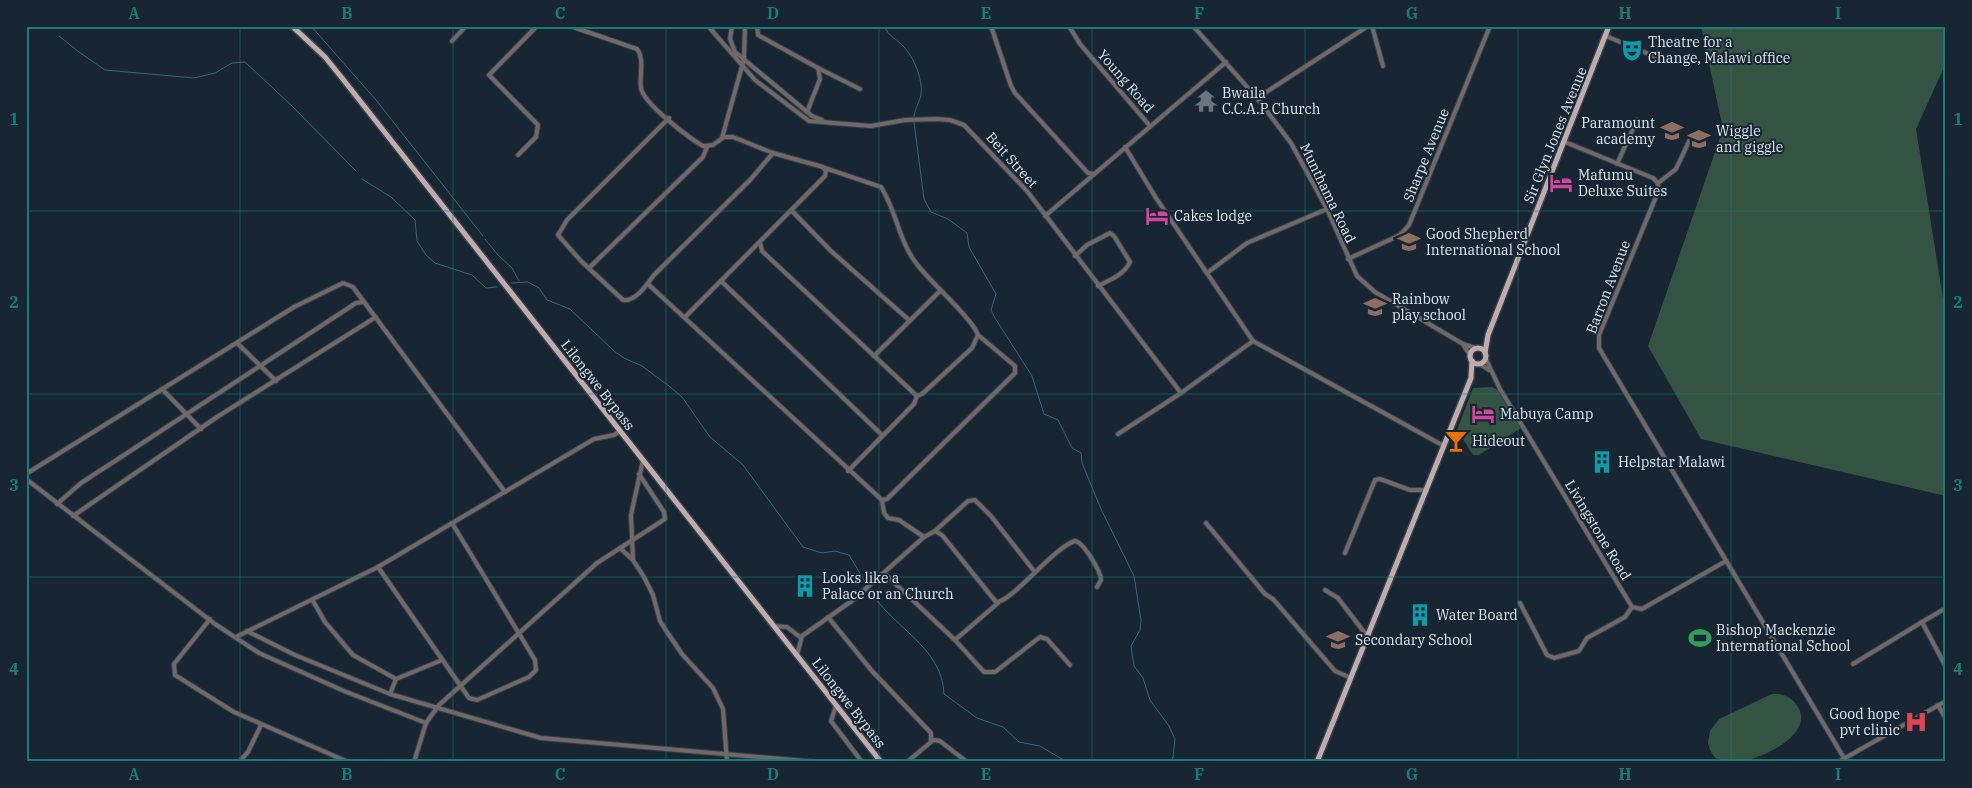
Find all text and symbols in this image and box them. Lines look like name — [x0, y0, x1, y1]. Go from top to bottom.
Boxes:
text: A — [128, 3, 140, 23]
text: B — [341, 3, 353, 23]
text: C — [555, 3, 565, 23]
text: D — [767, 3, 779, 23]
text: E — [981, 3, 991, 23]
text: F — [1194, 3, 1204, 23]
text: G — [1406, 3, 1418, 23]
text: H — [1619, 3, 1632, 23]
text: I — [1835, 3, 1841, 23]
place label: Theatre for a Change, Malawi office — [1648, 33, 1790, 67]
theatre icon: Theatre for a Change, Malawi office — [1619, 37, 1645, 63]
street label: Young Road — [1094, 46, 1159, 117]
street label: Sir Glyn Jones Avenue — [1519, 64, 1591, 206]
place label: Bwaila C.C.A.P Church — [1222, 84, 1321, 118]
temple icon: Bwaila C.C.A.P Church — [1193, 88, 1219, 114]
street label: Sharpe Avenue — [1399, 106, 1453, 204]
text: 1 — [9, 109, 19, 129]
text: 1 — [1953, 109, 1963, 129]
place label: Paramount academy — [1581, 114, 1656, 148]
school or university icon: Paramount academy — [1659, 118, 1685, 144]
place label: Wiggle and giggle — [1716, 122, 1783, 156]
school or university icon: Wiggle and giggle — [1686, 126, 1712, 152]
street label: Beit Street — [982, 128, 1042, 192]
street label: Munthama Road — [1296, 140, 1360, 246]
place label: Mafumu Deluxe Suites — [1578, 166, 1667, 200]
hotel icon: Mafumu Deluxe Suites — [1548, 170, 1574, 196]
hotel icon: Cakes lodge — [1144, 203, 1170, 229]
place label: Cakes lodge — [1174, 207, 1252, 225]
place label: Good Shepherd International School — [1426, 225, 1561, 259]
school or university icon: Good Shepherd International School — [1396, 229, 1422, 255]
street label: Barron Avenue — [1582, 238, 1634, 336]
place label: Rainbow play school — [1392, 290, 1466, 324]
text: 2 — [9, 292, 19, 312]
text: 2 — [1953, 292, 1963, 312]
school or university icon: Rainbow play school — [1362, 294, 1388, 320]
street label: Lilongwe Bypass — [557, 336, 639, 434]
hotel icon: Mabuya Camp — [1470, 401, 1496, 427]
place label: Mabuya Camp — [1500, 405, 1593, 423]
bar icon: Hideout — [1443, 428, 1469, 454]
place label: Hideout — [1472, 432, 1525, 450]
building icon: Helpstar Malawi — [1589, 449, 1615, 475]
place label: Helpstar Malawi — [1618, 453, 1725, 471]
text: 3 — [9, 475, 19, 495]
text: 3 — [1953, 475, 1963, 495]
street label: Livingstone Road — [1561, 477, 1635, 584]
place label: Looks like a Palace or an Church — [822, 569, 954, 603]
building icon: Looks like a Palace or an Church — [792, 573, 818, 599]
building icon: Water Board — [1407, 602, 1433, 628]
place label: Water Board — [1436, 606, 1518, 624]
place label: Bishop Mackenzie International School — [1716, 621, 1851, 655]
sports icon: Bishop Mackenzie International School — [1687, 625, 1713, 651]
school or university icon: Secondary School — [1325, 627, 1351, 653]
place label: Secondary School — [1355, 631, 1473, 649]
street label: Lilongwe Bypass — [808, 654, 890, 752]
text: 4 — [9, 659, 19, 679]
text: 4 — [1953, 659, 1963, 679]
place label: Good hope pvt clinic — [1829, 705, 1900, 739]
hospital icon: Good hope pvt clinic — [1903, 709, 1929, 735]
text: A — [128, 764, 140, 784]
text: B — [341, 764, 353, 784]
text: C — [555, 764, 565, 784]
text: D — [767, 764, 779, 784]
text: E — [981, 764, 991, 784]
text: F — [1194, 764, 1204, 784]
text: G — [1406, 764, 1418, 784]
text: H — [1619, 764, 1632, 784]
text: I — [1835, 764, 1841, 784]

